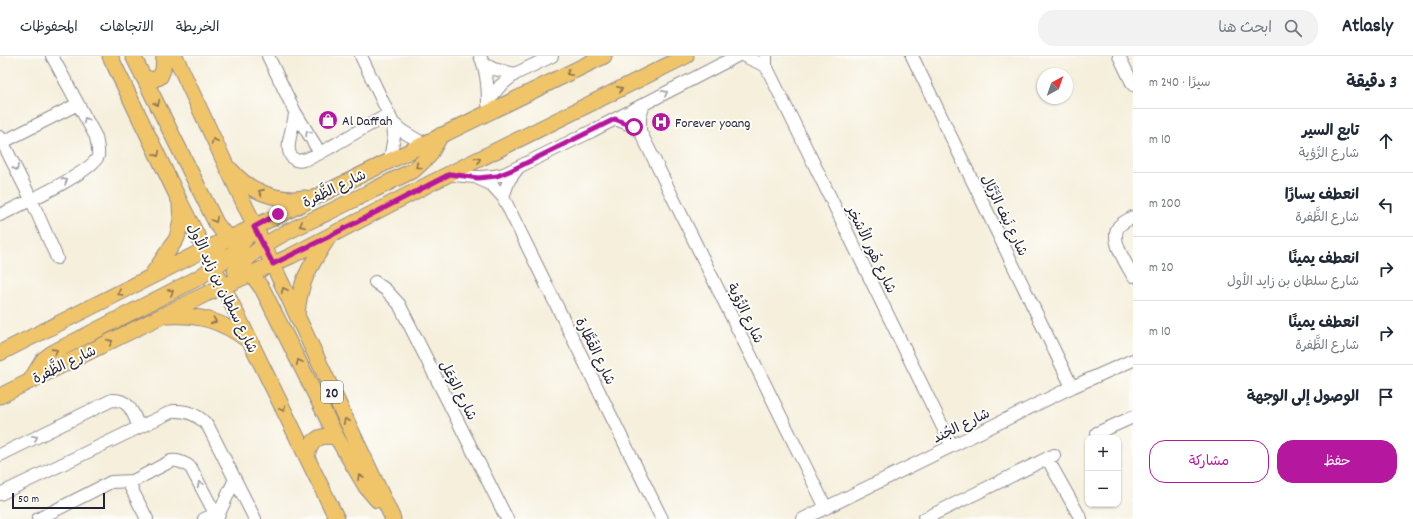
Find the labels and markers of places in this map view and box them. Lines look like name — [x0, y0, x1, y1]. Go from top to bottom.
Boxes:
shop icon: Al Daffah — [317, 109, 339, 131]
hospital icon: Forever yoang — [650, 111, 672, 133]
place label: Al Daffah — [342, 112, 392, 132]
place label: Forever yoang — [675, 114, 750, 134]

